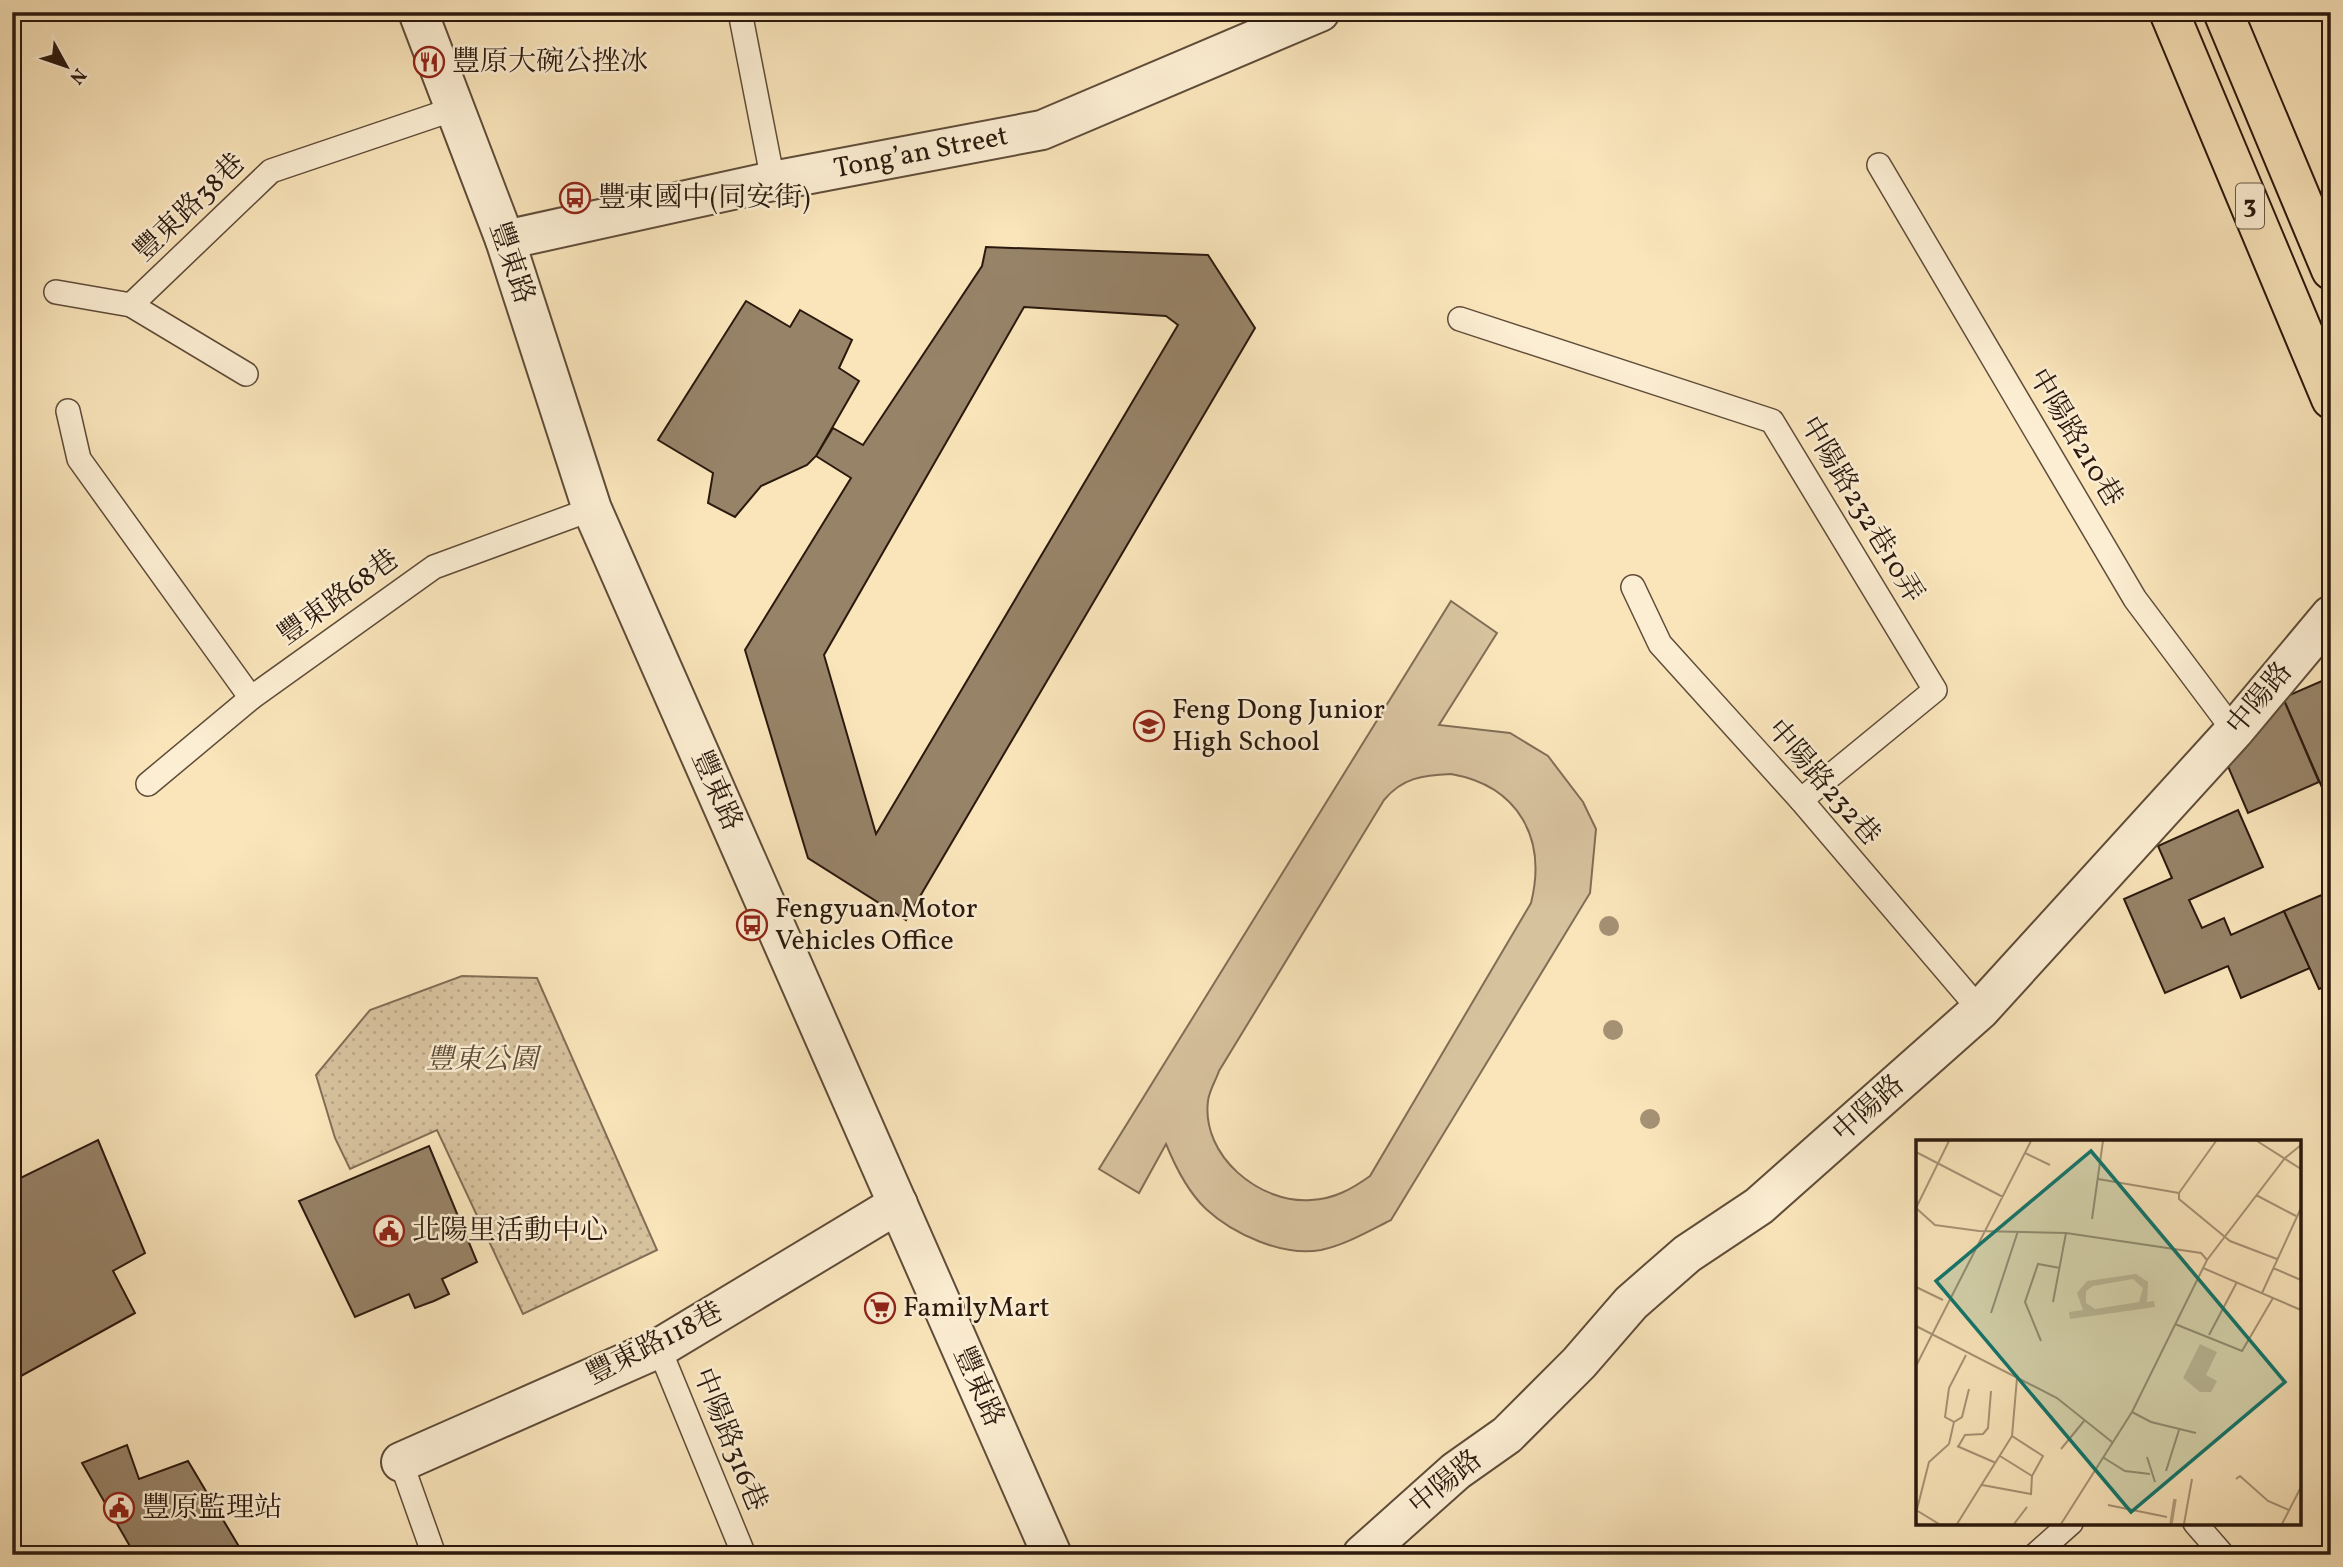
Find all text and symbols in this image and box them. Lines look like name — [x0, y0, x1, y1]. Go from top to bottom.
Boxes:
north arrow — [32, 32, 102, 102]
place label: 豐原大碗公挫冰 — [452, 43, 648, 82]
restaurant icon: 豐原大碗公挫冰 — [412, 45, 446, 79]
text: N — [63, 62, 92, 89]
street label: Tong’an Street — [831, 117, 1011, 189]
street label: 豐東路38巷 — [126, 145, 254, 271]
place label: 豐東國中(同安街) — [598, 179, 810, 218]
bus stop icon: 豐東國中(同安街) — [558, 181, 592, 215]
road number: 3 — [2236, 183, 2264, 228]
street label: 豐東路 — [479, 217, 543, 309]
street label: 中陽路210巷 — [2018, 362, 2132, 514]
street label: 中陽路232巷10弄 — [1790, 409, 1932, 611]
street label: 豐東路68巷 — [271, 541, 407, 655]
street label: 中陽路 — [2218, 654, 2302, 744]
place label: Feng Dong Junior High School — [1172, 691, 1385, 762]
school or university icon: Feng Dong Junior High School — [1132, 709, 1166, 743]
street label: 中陽路232巷 — [1757, 711, 1889, 855]
street label: 豐東路 — [681, 745, 751, 837]
place label: Fengyuan Motor Vehicles Office — [775, 890, 978, 961]
bus stop icon: Fengyuan Motor Vehicles Office — [735, 908, 769, 942]
park label: 豐東公園 — [426, 1041, 542, 1080]
street label: 中陽路 — [1825, 1066, 1913, 1152]
inset map — [1916, 1140, 2301, 1525]
place label: 北陽里活動中心 — [412, 1212, 608, 1251]
public building icon: 北陽里活動中心 — [372, 1214, 406, 1248]
place label: FamilyMart — [903, 1289, 1050, 1328]
supermarket icon: FamilyMart — [863, 1291, 897, 1325]
street label: 豐東路118巷 — [580, 1293, 730, 1395]
street label: 豐東路 — [943, 1341, 1013, 1433]
street label: 中陽路316巷 — [683, 1363, 775, 1517]
street label: 中陽路 — [1401, 1441, 1491, 1525]
place label: 豐原監理站 — [142, 1489, 282, 1528]
public building icon: 豐原監理站 — [102, 1491, 136, 1525]

